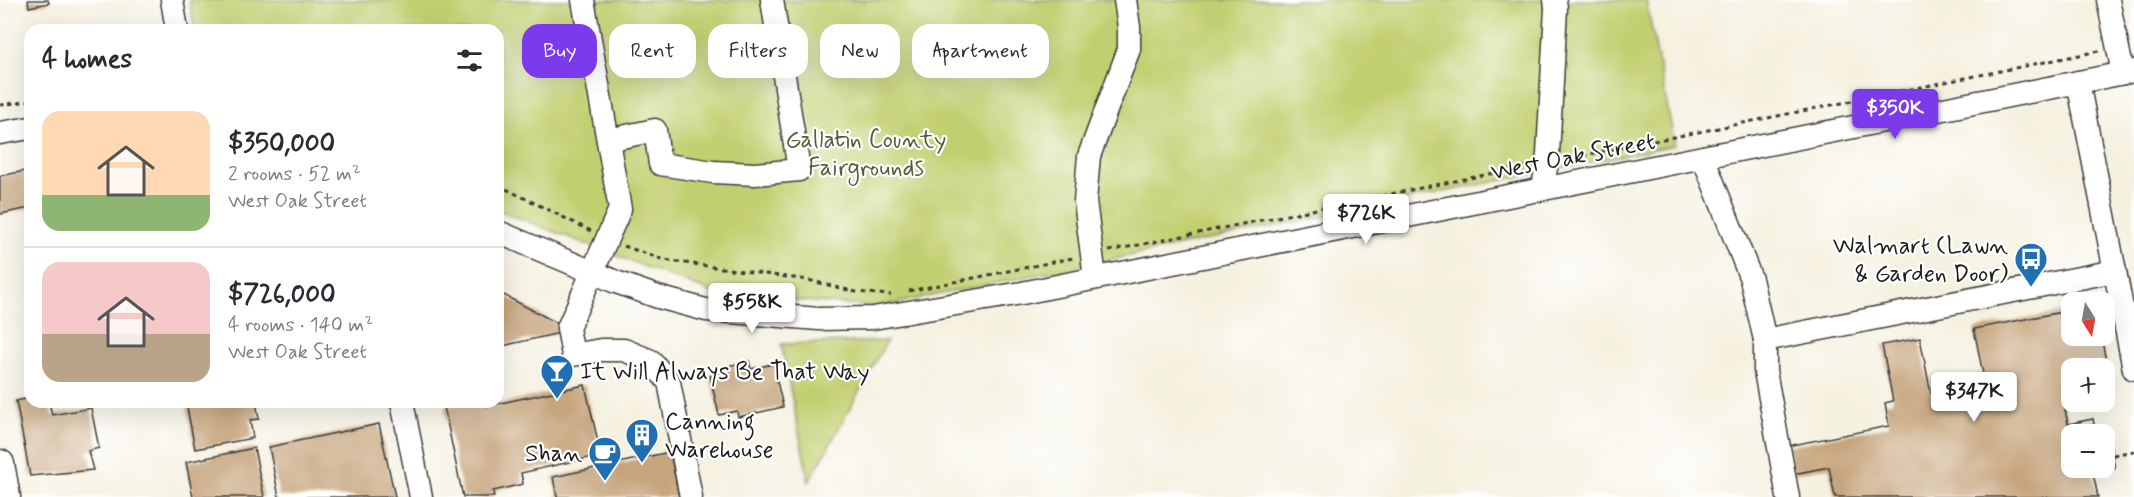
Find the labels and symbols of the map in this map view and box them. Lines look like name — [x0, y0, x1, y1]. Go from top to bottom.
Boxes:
pin: $350K — [1853, 89, 1937, 140]
park label: Gallatin County Fairgrounds — [786, 125, 946, 186]
street label: West Oak Street — [1488, 126, 1658, 189]
pin: $726K — [1324, 194, 1408, 245]
place label: Walmart (Lawn & Garden Door) — [1833, 231, 2008, 290]
bus stop icon: Walmart (Lawn & Garden Door) — [2013, 241, 2049, 288]
pin: $558K — [710, 283, 794, 334]
north arrow — [2061, 292, 2115, 346]
bar icon: It Will Always Be That Way — [539, 353, 575, 400]
place label: It Will Always Be That Way — [580, 357, 869, 388]
pin: $347K — [1932, 372, 2016, 423]
place label: Canning Warehouse — [665, 407, 774, 466]
building icon: Canning Warehouse — [624, 417, 660, 464]
cafe icon: Shan — [587, 435, 623, 482]
place label: Shan — [525, 439, 582, 470]

